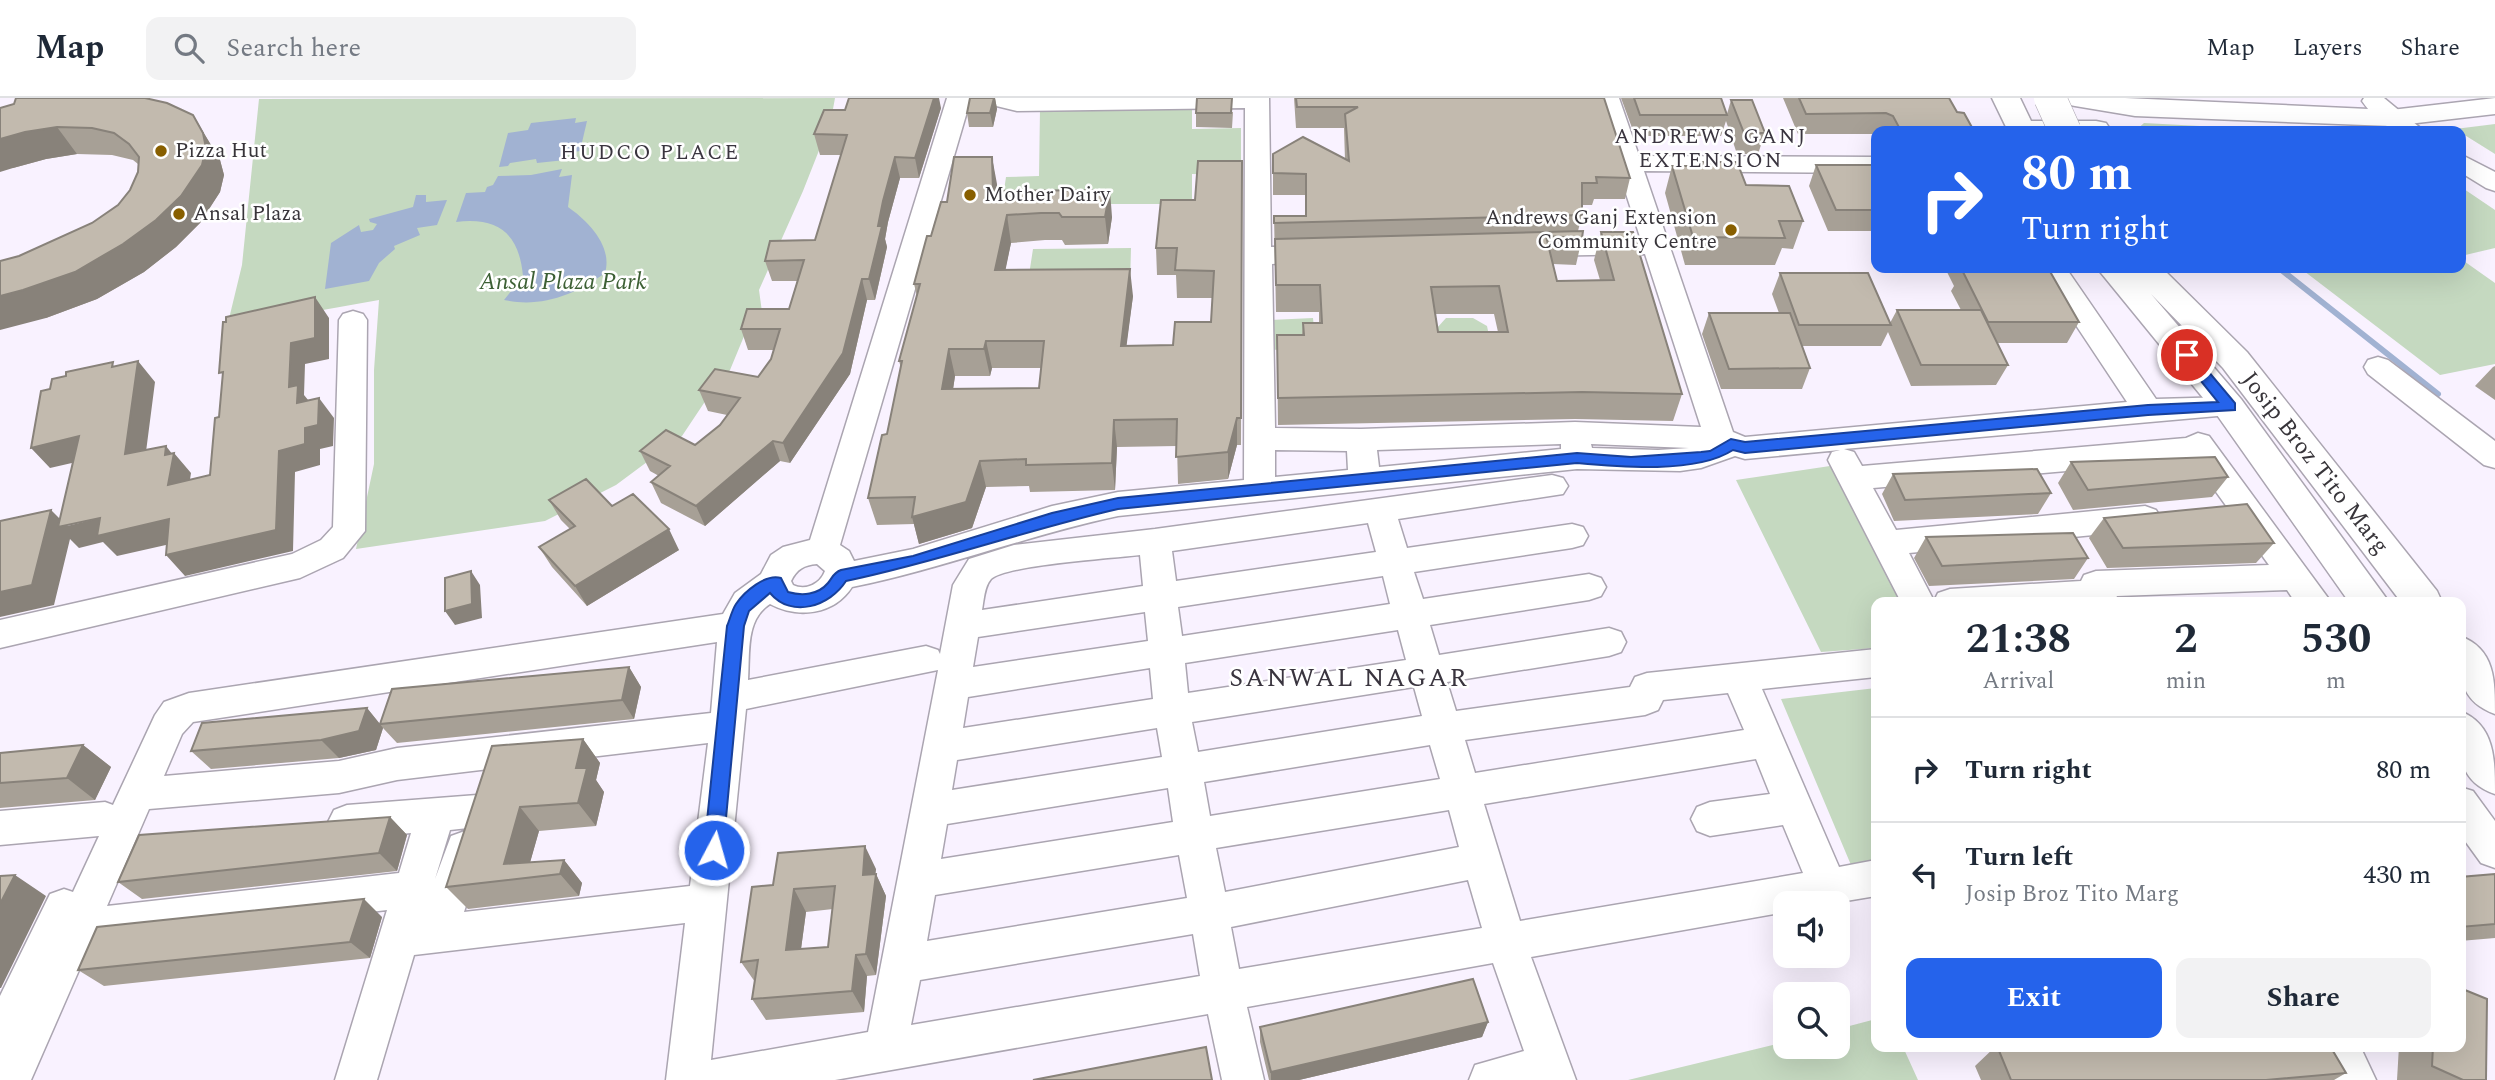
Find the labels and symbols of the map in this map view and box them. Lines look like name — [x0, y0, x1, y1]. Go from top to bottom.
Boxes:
district label: ANDREWS GANJ EXTENSION — [1614, 121, 1808, 177]
place label: Pizza Hut — [175, 135, 267, 167]
district label: HUDCO PLACE — [560, 137, 740, 169]
marker: Pizza Hut — [153, 143, 169, 159]
place label: Mother Dairy — [984, 179, 1111, 211]
marker: Mother Dairy — [962, 187, 978, 203]
place label: Ansal Plaza — [193, 198, 302, 230]
place label: Andrews Ganj Extension Community Centre — [1485, 202, 1717, 258]
marker: Ansal Plaza — [171, 206, 187, 222]
marker: Andrews Ganj Extension Community Centre — [1723, 222, 1739, 238]
park label: Ansal Plaza Park — [478, 264, 647, 300]
pin — [2157, 325, 2217, 385]
street label: Josip Broz Tito Marg — [2232, 364, 2398, 562]
district label: SANWAL NAGAR — [1229, 658, 1469, 698]
position arrow — [677, 813, 751, 887]

